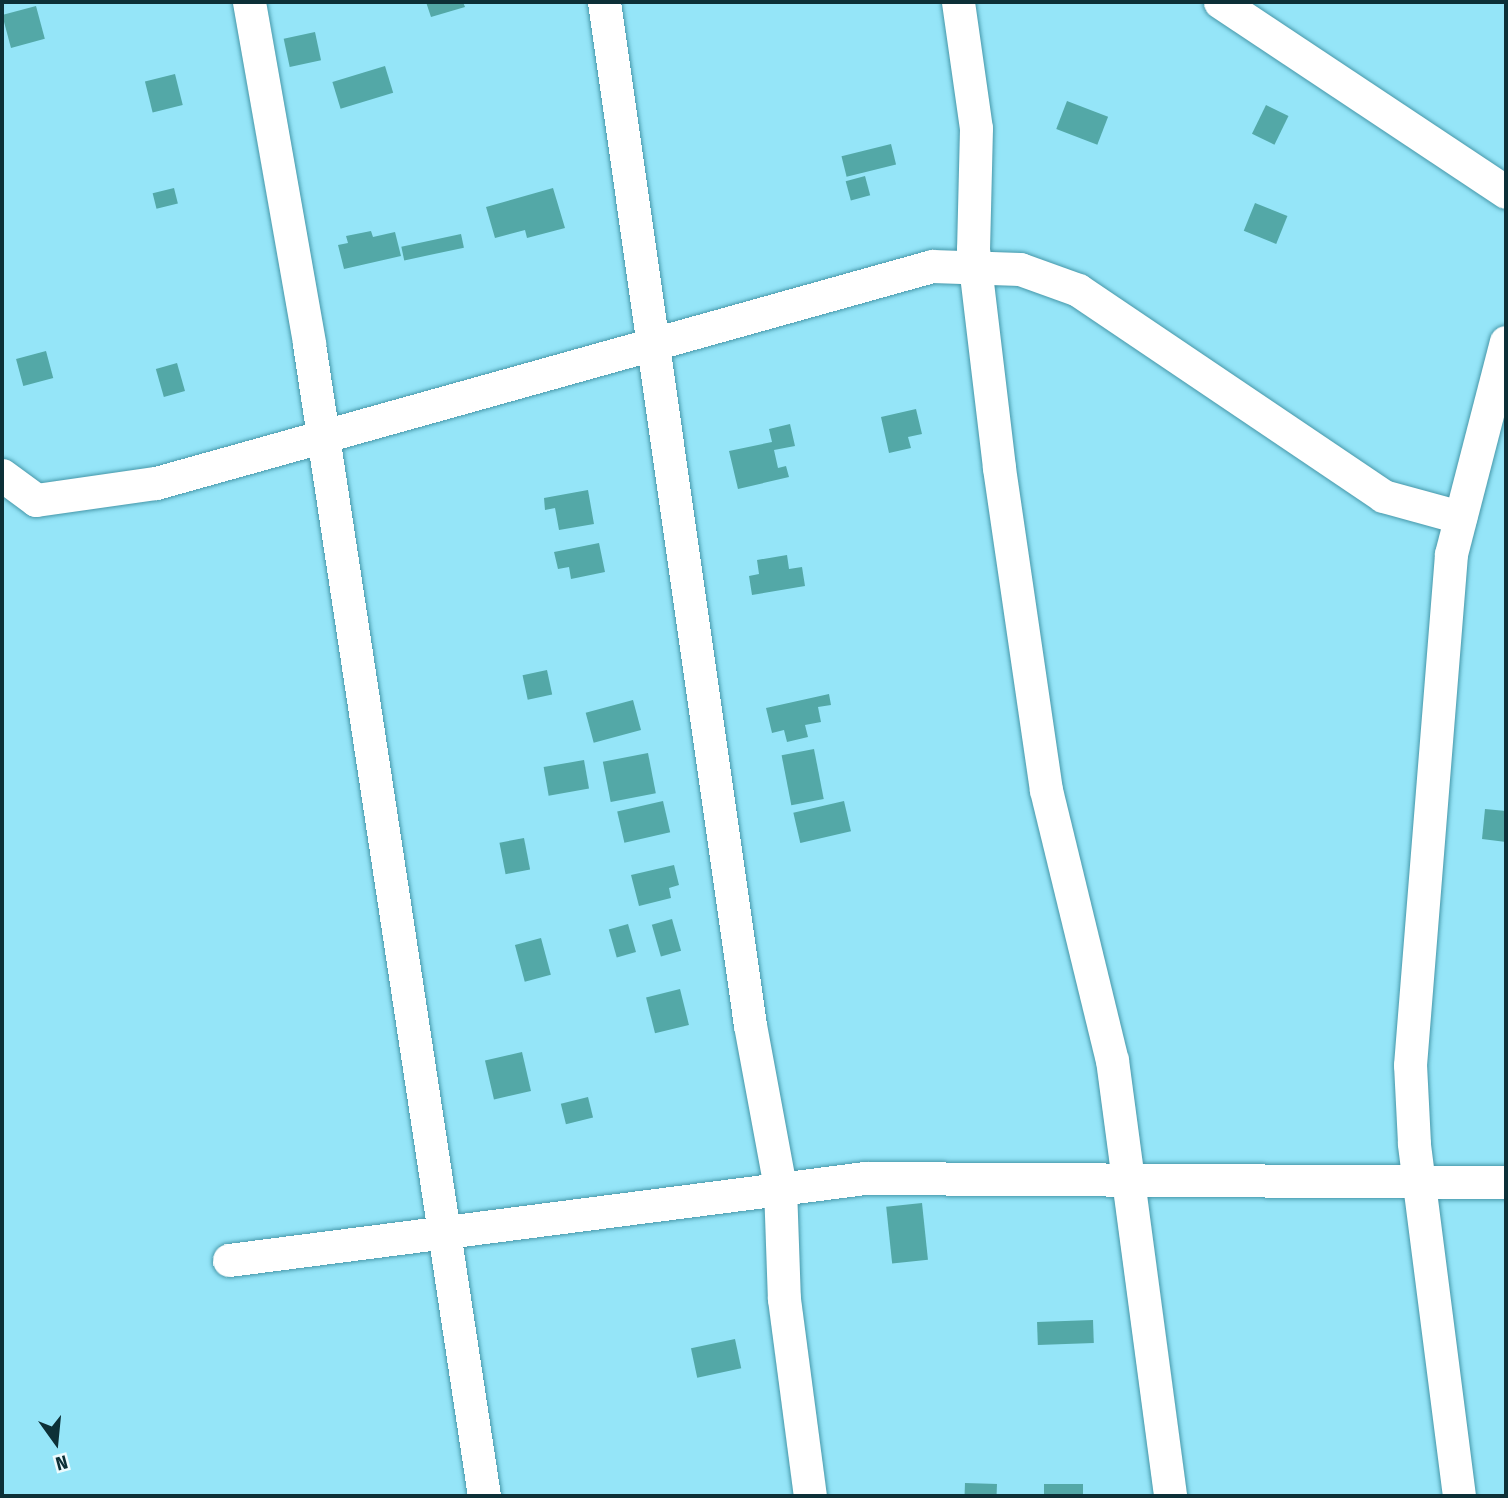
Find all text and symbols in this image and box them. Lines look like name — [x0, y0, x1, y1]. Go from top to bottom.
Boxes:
north arrow — [21, 1407, 91, 1477]
text: N — [53, 1450, 70, 1475]

